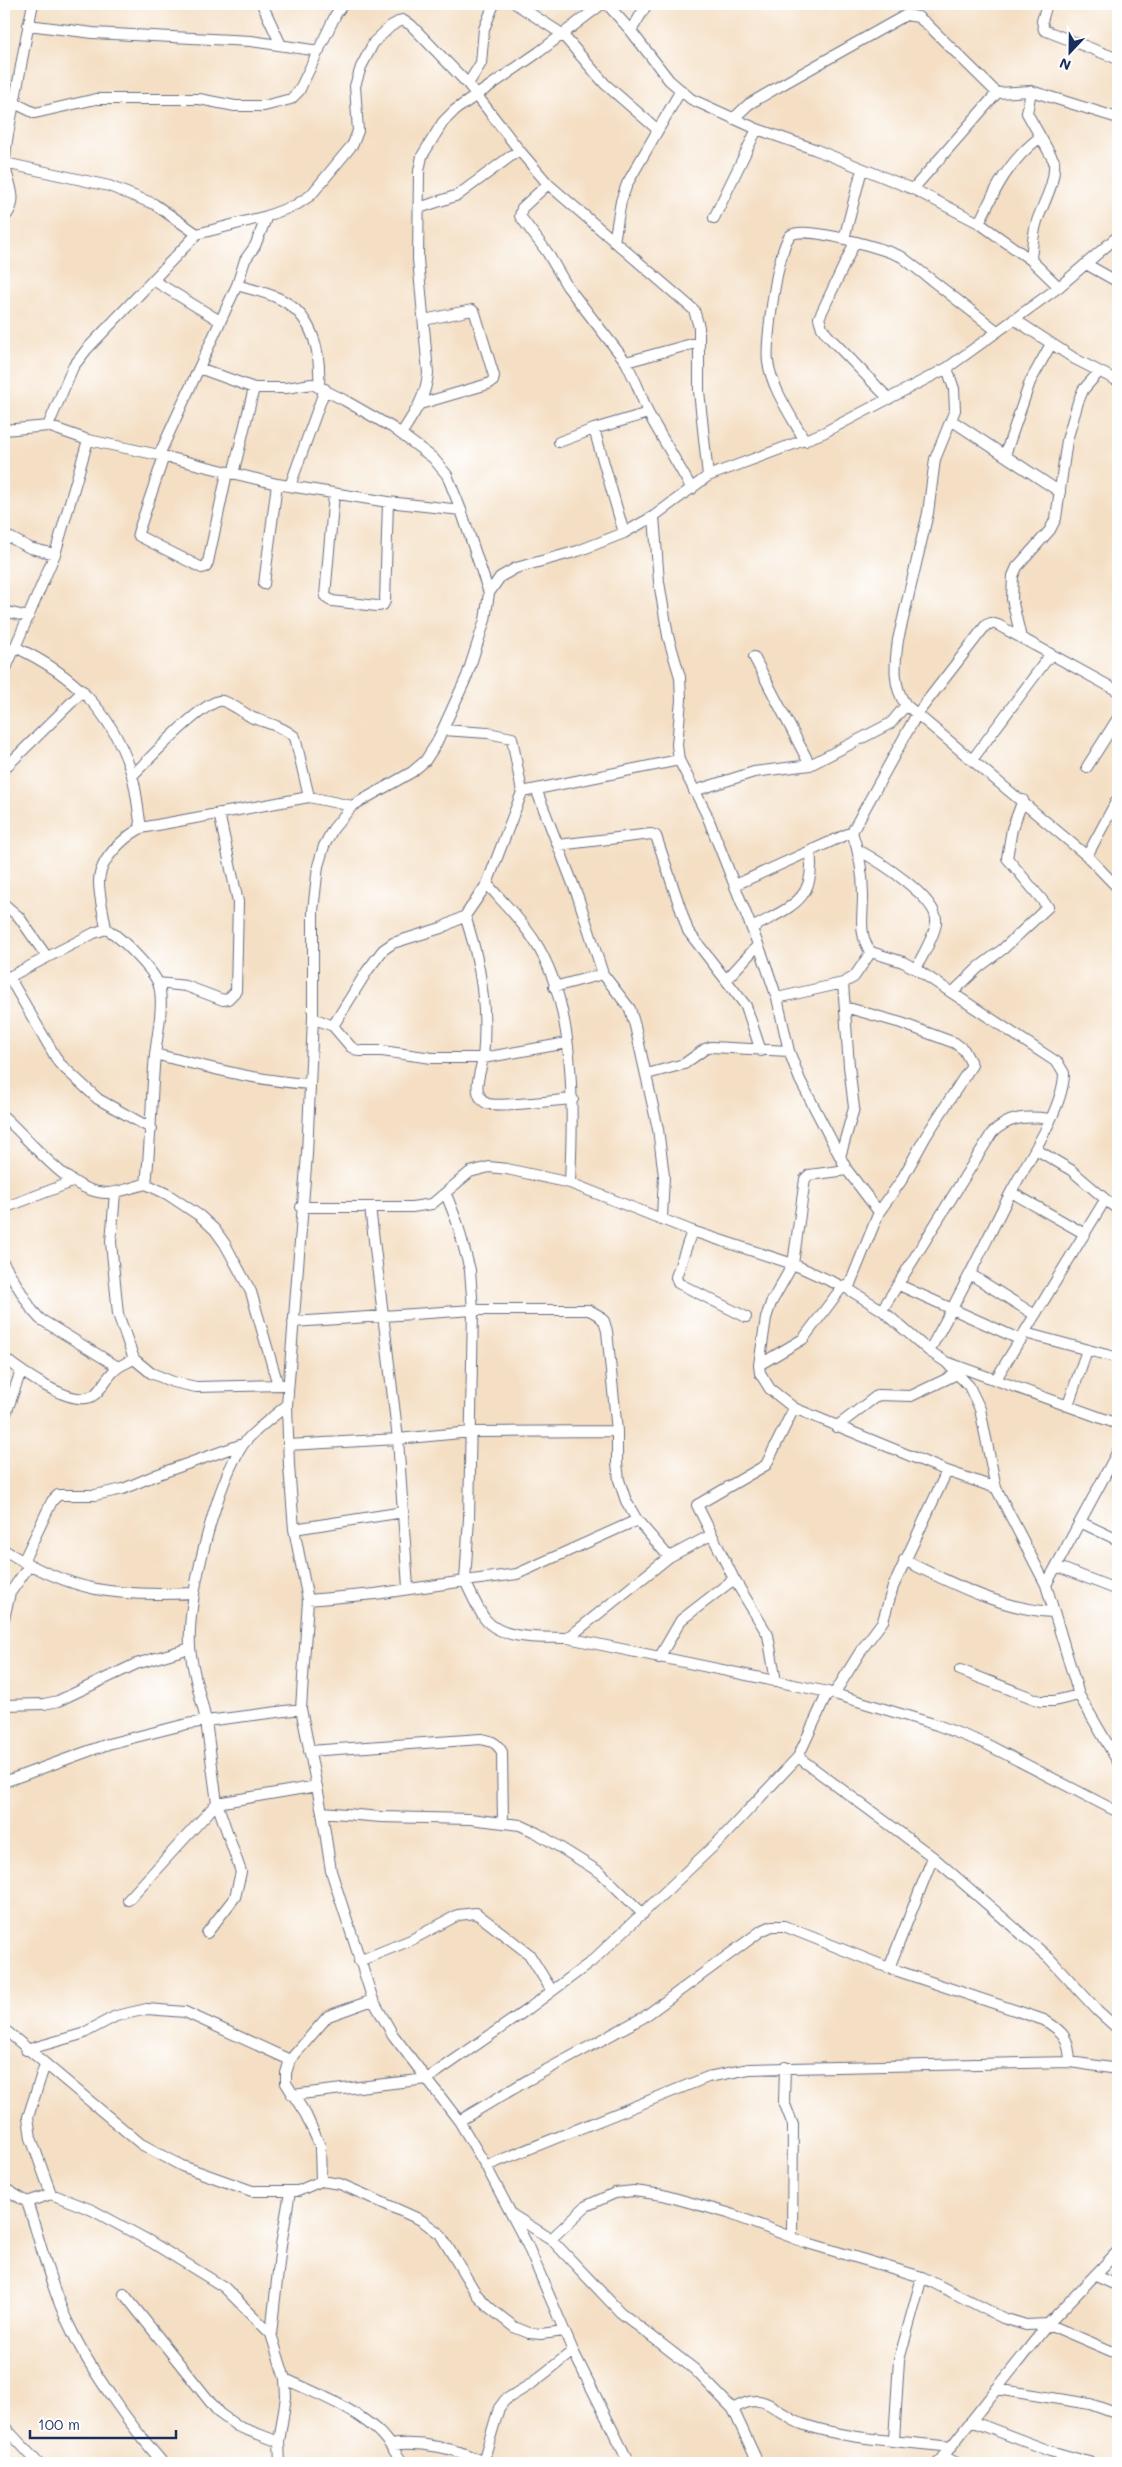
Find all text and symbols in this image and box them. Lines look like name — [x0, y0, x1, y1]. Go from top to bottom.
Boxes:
north arrow — [1044, 28, 1094, 78]
text: N — [1056, 54, 1073, 75]
scale bar — [30, 2407, 176, 2439]
text: 100 m — [38, 2414, 80, 2434]

